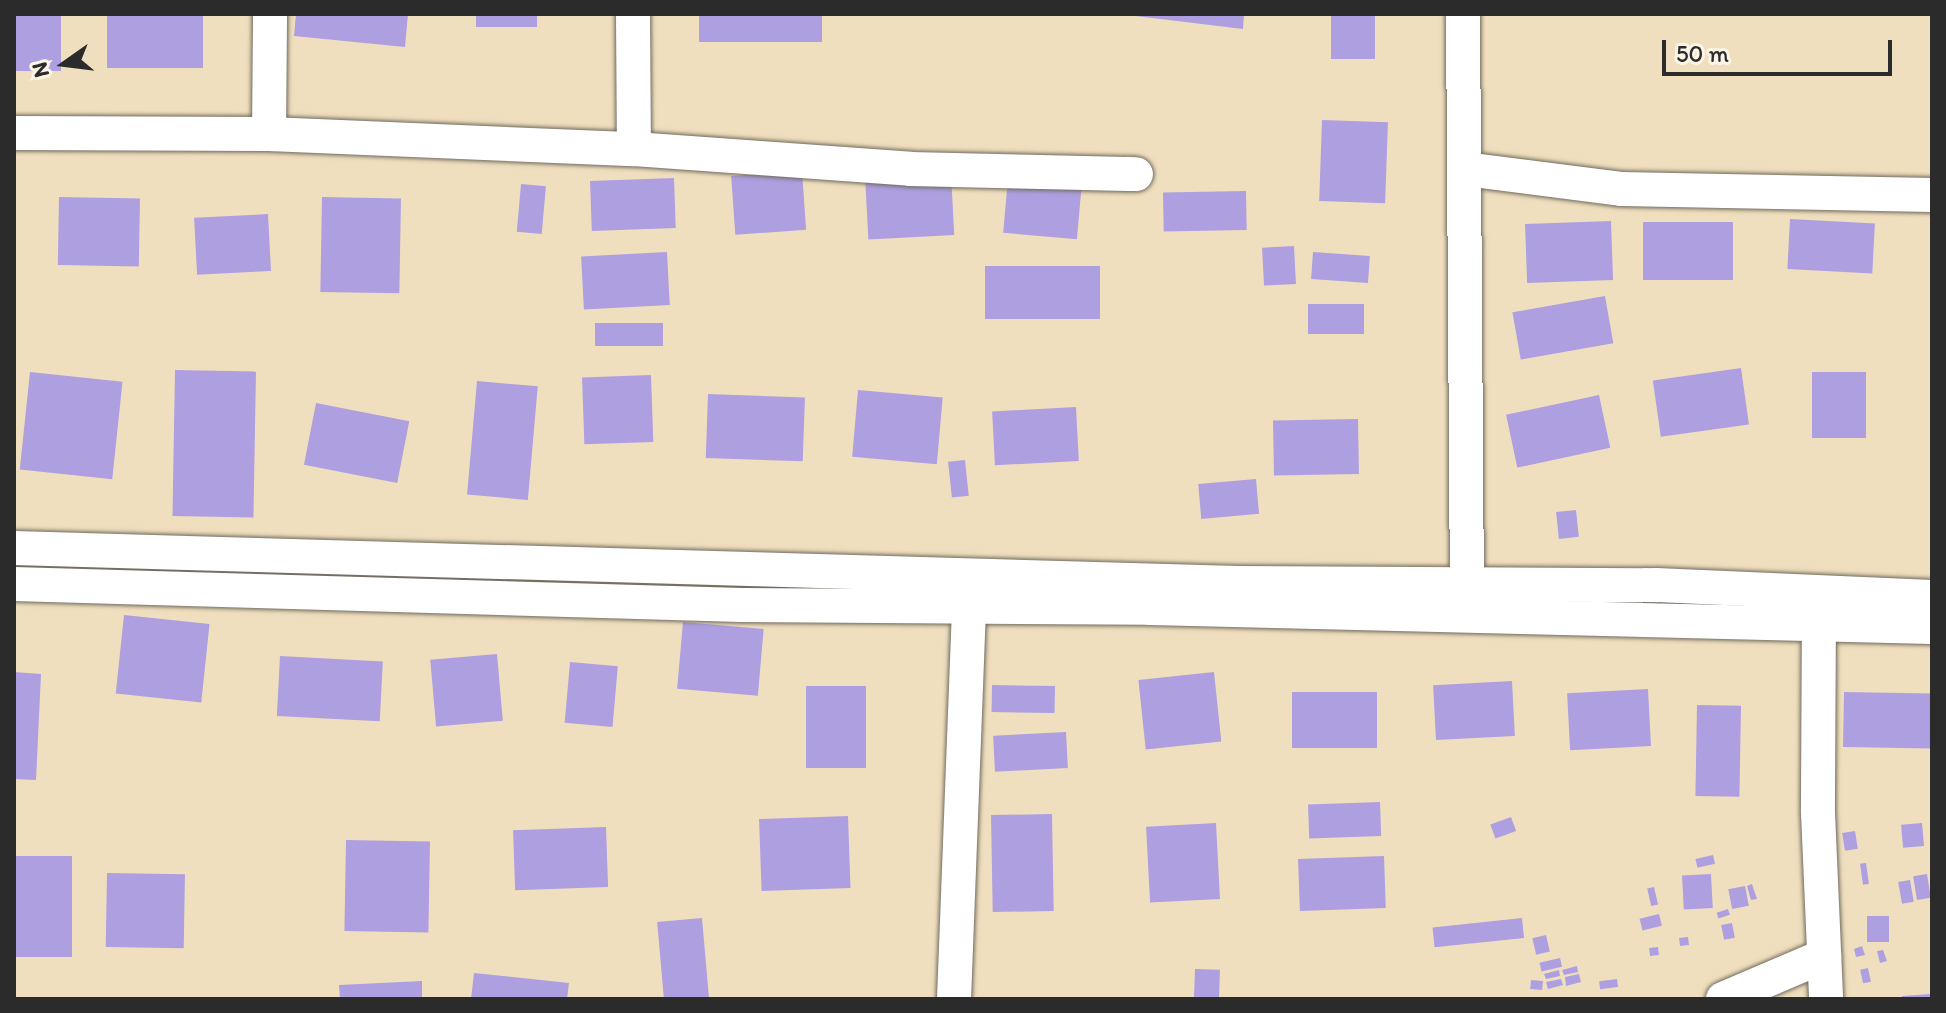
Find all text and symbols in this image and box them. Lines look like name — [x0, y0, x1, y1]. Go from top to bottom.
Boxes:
north arrow — [24, 24, 104, 104]
scale bar — [1666, 24, 1896, 74]
text: 50 m — [1676, 39, 1729, 68]
text: N — [25, 59, 55, 80]

